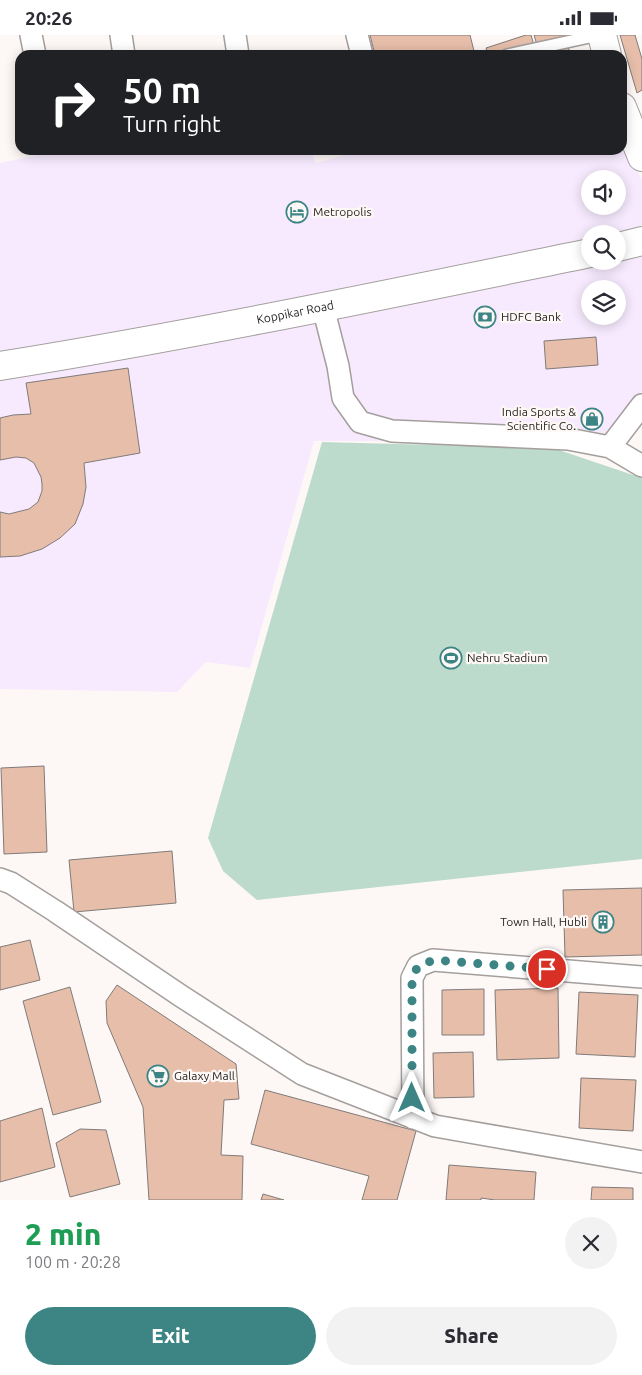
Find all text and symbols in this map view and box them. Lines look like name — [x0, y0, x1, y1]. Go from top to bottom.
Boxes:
text: 20:26 — [25, 7, 73, 29]
icon: right — [40, 70, 105, 135]
text: 50 m — [123, 70, 201, 110]
text: Turn right — [123, 111, 221, 136]
map controls — [581, 170, 626, 325]
button: sound — [581, 170, 626, 215]
hotel icon: Metropolis — [285, 200, 309, 224]
place label: Metropolis — [313, 205, 372, 218]
button: search — [581, 225, 626, 270]
button: layers — [581, 280, 626, 325]
street label: Koppikar Road — [255, 298, 335, 326]
bank icon: HDFC Bank — [473, 305, 497, 329]
place label: HDFC Bank — [501, 310, 561, 323]
place label: India Sports & Scientific Co. — [502, 405, 576, 432]
shop icon: India Sports & Scientific Co. — [580, 407, 604, 431]
sports icon: Nehru Stadium — [439, 646, 463, 670]
place label: Nehru Stadium — [467, 651, 548, 664]
building icon: Town Hall, Hubli — [591, 910, 615, 934]
place label: Town Hall, Hubli — [500, 915, 587, 928]
pin — [526, 948, 568, 990]
icon: arrive — [533, 955, 561, 983]
supermarket icon: Galaxy Mall — [146, 1064, 170, 1088]
place label: Galaxy Mall — [174, 1069, 235, 1082]
position arrow — [385, 1071, 437, 1123]
text: 2 min — [25, 1217, 101, 1251]
button: close — [565, 1217, 617, 1269]
text: 100 m · 20:28 — [25, 1253, 121, 1271]
button: Exit — [25, 1307, 316, 1365]
button: Share — [326, 1307, 617, 1365]

